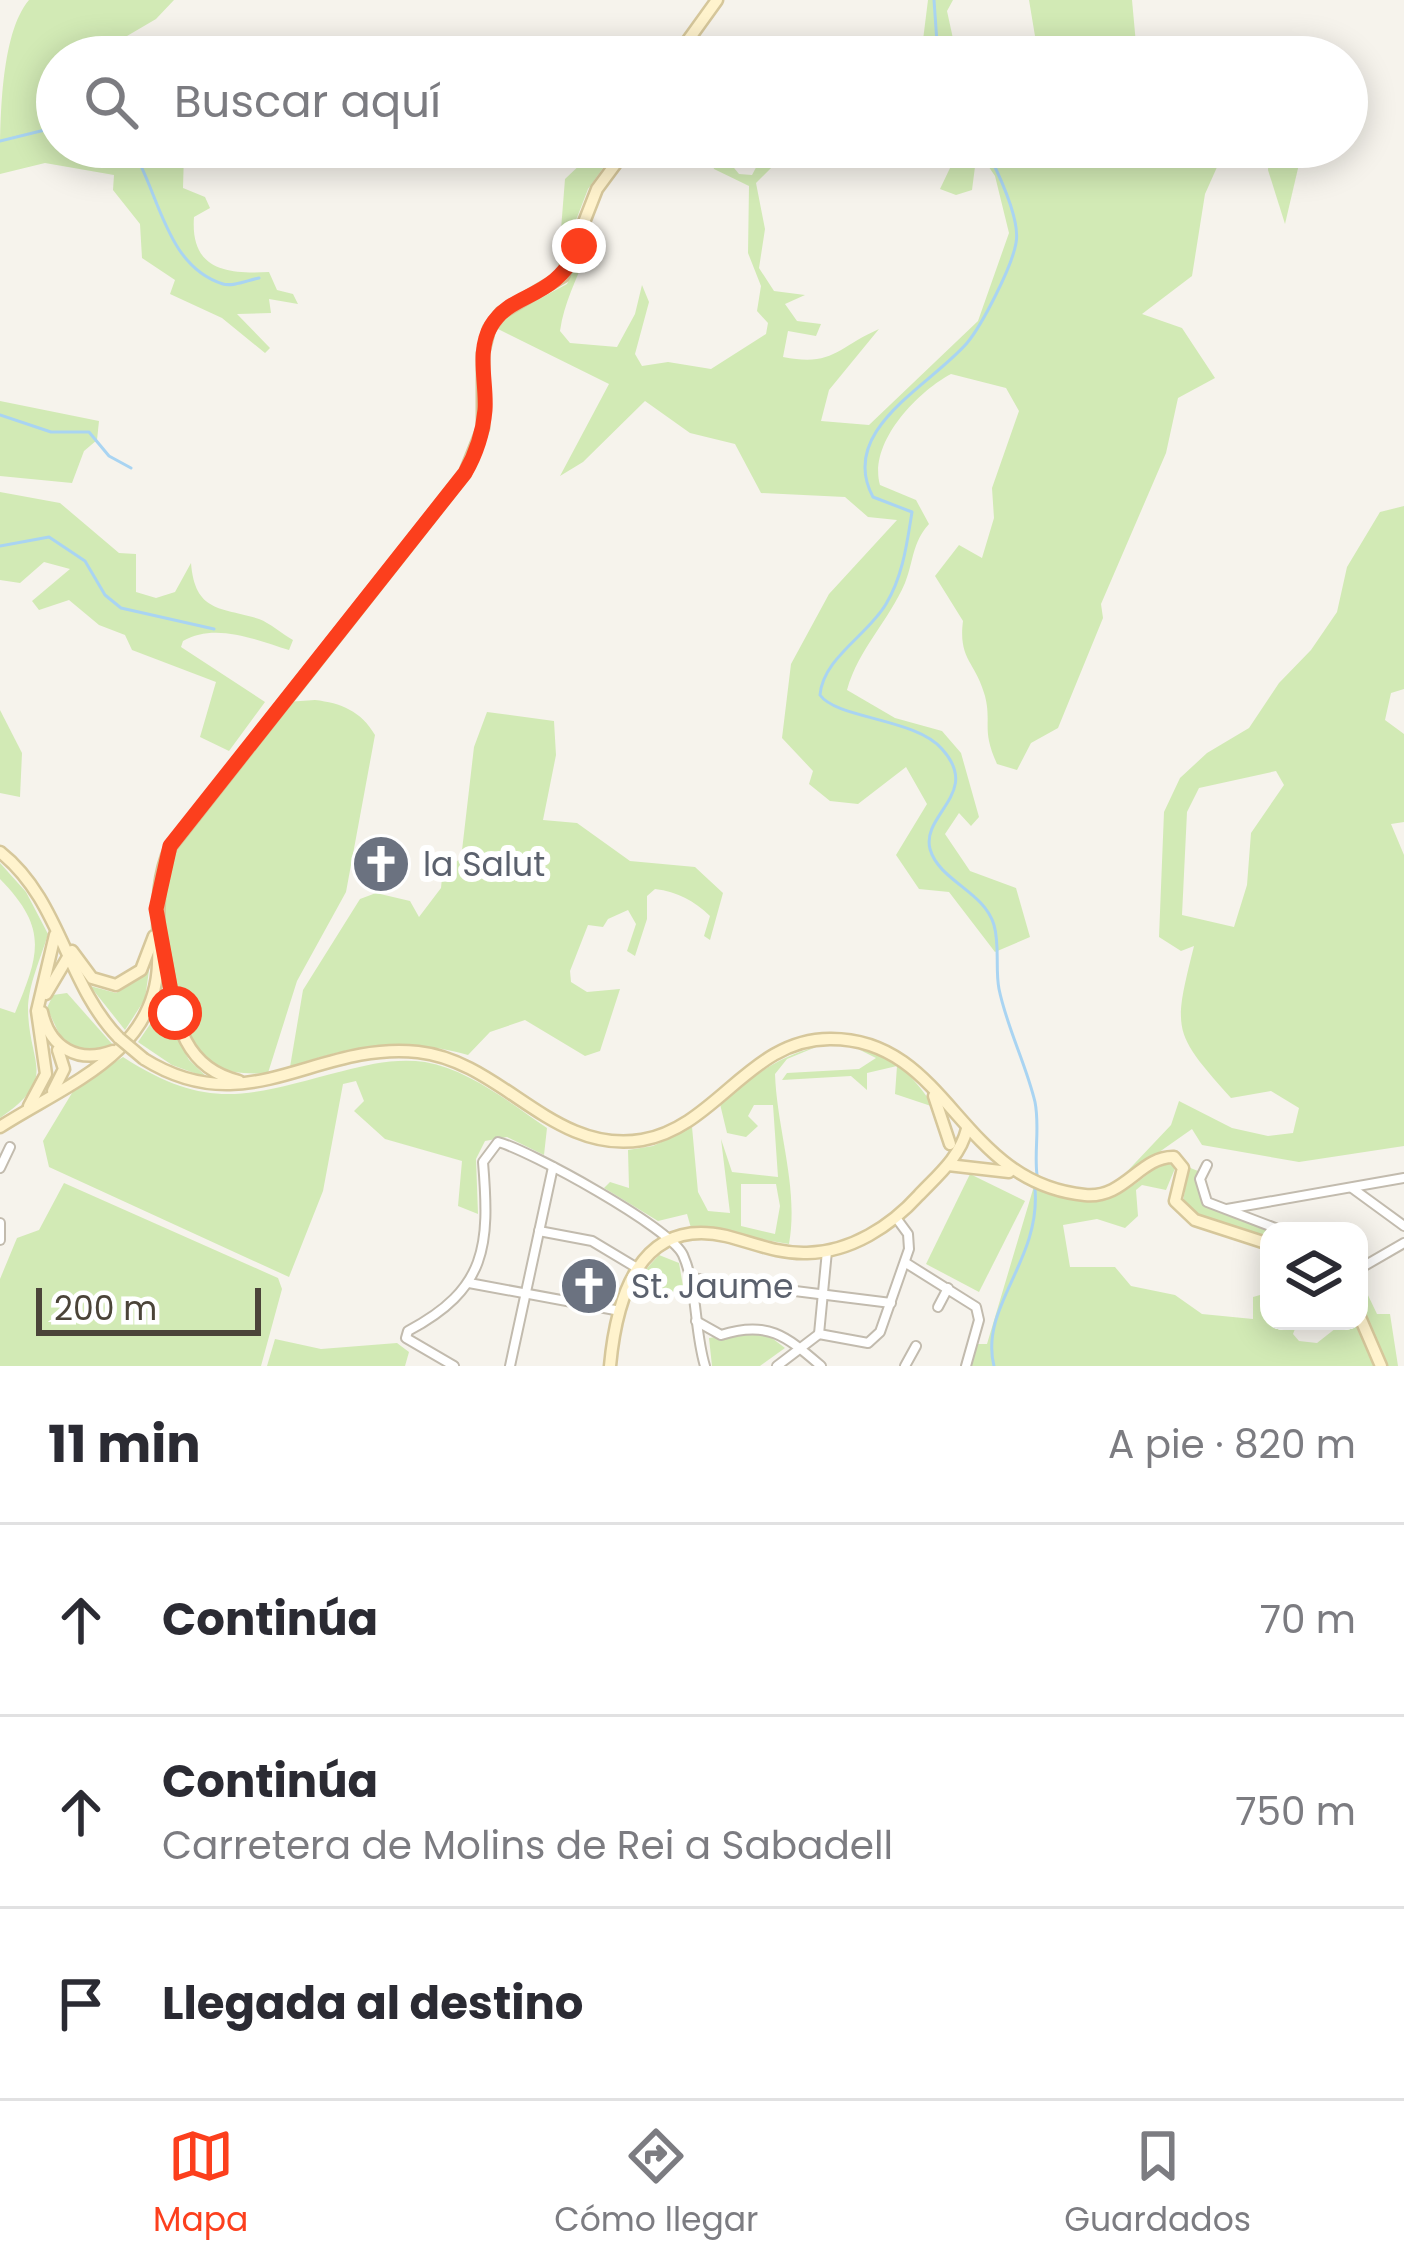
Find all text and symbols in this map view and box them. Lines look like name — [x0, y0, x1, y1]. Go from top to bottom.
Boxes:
search box — [36, 36, 1368, 168]
icon: search — [78, 69, 144, 135]
text: Buscar aquí — [174, 70, 441, 133]
route end — [552, 219, 606, 273]
church icon: la Salut — [350, 833, 412, 895]
place label: la Salut — [423, 841, 545, 888]
route start — [148, 986, 202, 1040]
map controls — [1260, 1222, 1368, 1330]
button: layers — [1260, 1222, 1368, 1330]
church icon: St. Jaume — [558, 1255, 620, 1317]
place label: St. Jaume — [631, 1263, 794, 1310]
scale bar — [36, 1282, 261, 1335]
text: 200 m — [54, 1285, 157, 1332]
text: 11 min — [48, 1408, 201, 1480]
text: A pie · 820 m — [1108, 1417, 1356, 1472]
icon: ahead — [48, 1587, 114, 1653]
text: Continúa — [162, 1588, 378, 1651]
text: 70 m — [1260, 1592, 1356, 1647]
text: Continúa — [162, 1750, 378, 1813]
icon: ahead — [48, 1779, 114, 1845]
text: 750 m — [1235, 1784, 1356, 1839]
text: Carretera de Molins de Rei a Sabadell — [162, 1818, 893, 1873]
icon: arrive — [48, 1971, 114, 2037]
text: Llegada al destino — [162, 1972, 584, 2035]
tab: Mapa — [153, 2123, 248, 2245]
tab: Cómo llegar — [554, 2123, 758, 2245]
tab: Guardados — [1064, 2123, 1251, 2245]

